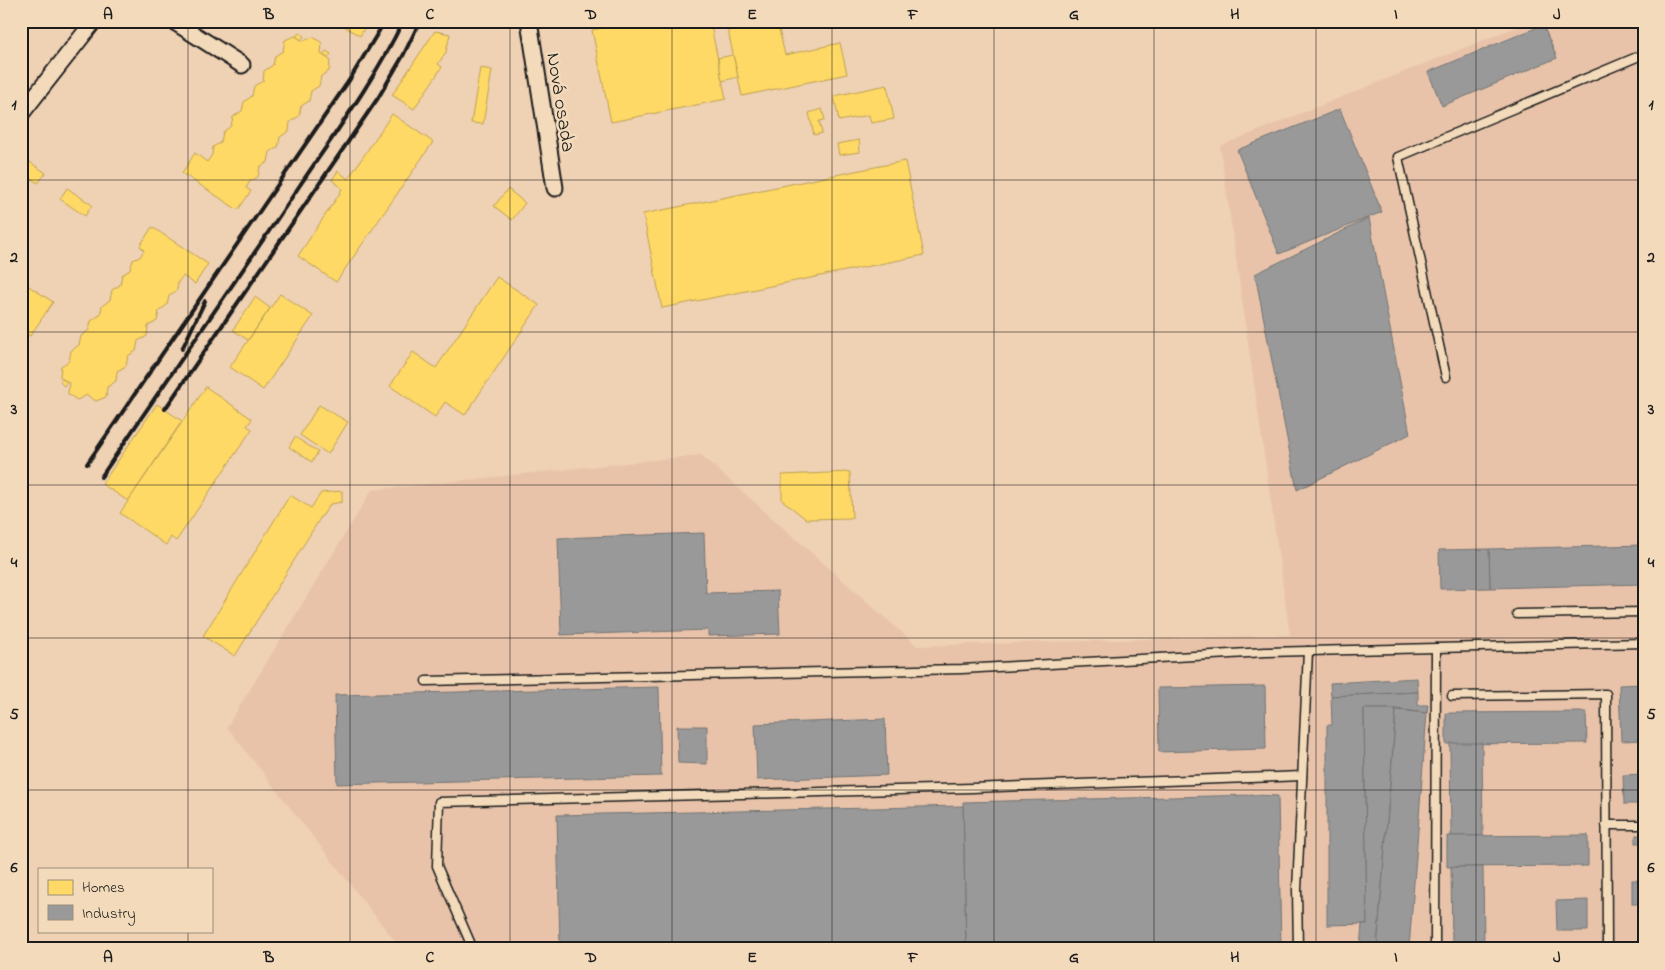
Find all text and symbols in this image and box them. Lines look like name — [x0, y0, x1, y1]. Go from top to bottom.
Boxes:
text: A — [103, 3, 113, 27]
text: B — [263, 3, 275, 27]
text: C — [426, 3, 435, 27]
text: D — [584, 3, 597, 27]
text: E — [747, 3, 757, 27]
text: F — [907, 3, 919, 27]
text: G — [1069, 3, 1079, 27]
text: H — [1230, 3, 1240, 27]
text: I — [1394, 3, 1398, 27]
text: J — [1553, 3, 1561, 27]
street label: Nová osada — [537, 51, 582, 154]
text: 1 — [11, 93, 17, 117]
text: 1 — [1648, 93, 1654, 117]
text: 2 — [9, 246, 18, 270]
text: 2 — [1646, 246, 1655, 270]
text: 3 — [10, 398, 18, 422]
text: 3 — [1647, 398, 1655, 422]
text: 4 — [10, 551, 18, 575]
text: 4 — [1647, 551, 1655, 575]
text: 5 — [9, 703, 19, 727]
text: 5 — [1646, 703, 1656, 727]
text: 6 — [9, 856, 18, 880]
text: 6 — [1646, 856, 1655, 880]
legend — [38, 868, 212, 932]
text: Homes — [82, 877, 125, 899]
text: Industry — [82, 903, 136, 926]
text: A — [103, 946, 113, 970]
text: B — [263, 946, 275, 970]
text: C — [426, 946, 435, 970]
text: D — [584, 946, 597, 970]
text: E — [747, 946, 757, 970]
text: F — [907, 946, 919, 970]
text: G — [1069, 946, 1079, 970]
text: H — [1230, 946, 1240, 970]
text: I — [1394, 946, 1398, 970]
text: J — [1553, 946, 1561, 970]

